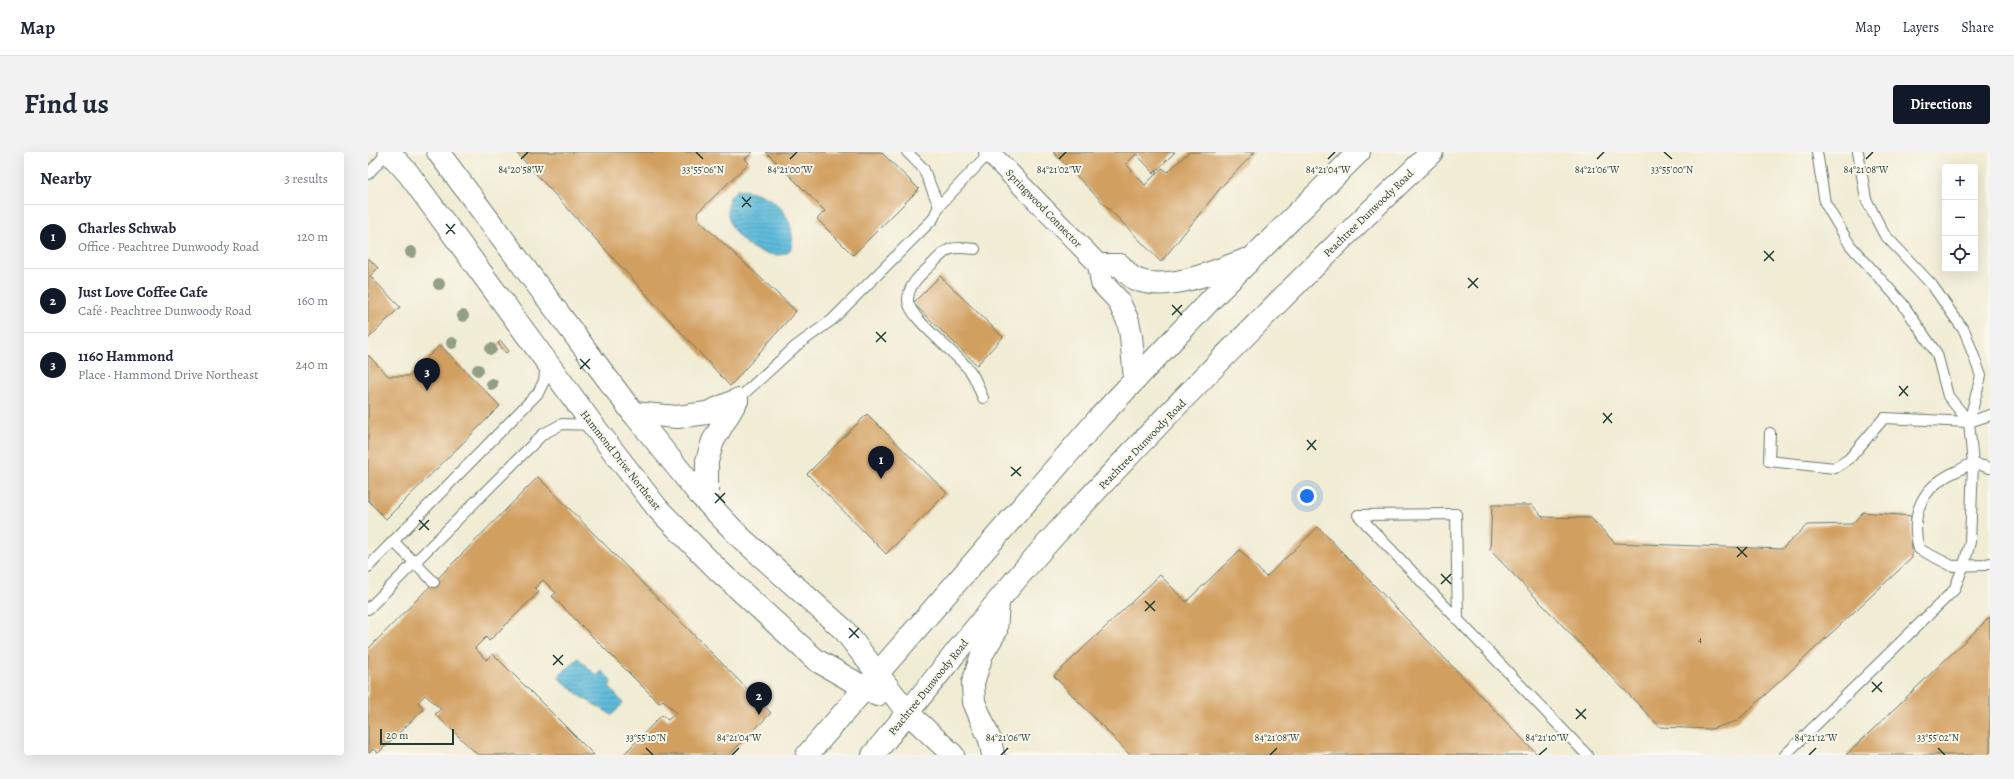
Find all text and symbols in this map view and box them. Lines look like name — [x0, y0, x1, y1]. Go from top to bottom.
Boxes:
text: Map — [20, 15, 55, 41]
text: Map — [1855, 18, 1881, 37]
text: Layers — [1903, 18, 1939, 37]
text: Share — [1961, 18, 1994, 37]
text: Find us — [24, 85, 109, 123]
button: Directions — [1893, 85, 1990, 124]
text: 84°20'58"W — [498, 163, 545, 176]
text: 33°55'06"N — [682, 163, 724, 176]
text: 84°21'00"W — [767, 163, 813, 176]
text: 84°21'02"W — [1037, 163, 1082, 176]
text: 84°21'04"W — [1306, 163, 1351, 176]
text: 84°21'06"W — [1575, 163, 1620, 176]
text: 33°55'00"N — [1651, 163, 1693, 176]
text: 84°21'08"W — [1844, 163, 1889, 176]
map controls — [1942, 164, 1978, 272]
button: + — [1942, 164, 1978, 200]
street label: Springwood Connector — [1002, 166, 1085, 251]
street label: Peachtree Dunwoody Road — [1320, 166, 1417, 260]
text: Nearby — [40, 167, 91, 190]
text: 3 results — [284, 170, 328, 187]
button: − — [1942, 200, 1978, 236]
text: Charles Schwab — [78, 218, 176, 238]
text: 1 — [51, 228, 55, 245]
text: 120 m — [297, 228, 328, 245]
button: locate — [1942, 236, 1978, 272]
text: Office · Peachtree Dunwoody Road — [78, 238, 259, 255]
text: Just Love Coffee Cafe — [78, 282, 208, 302]
text: 2 — [50, 292, 56, 309]
text: 160 m — [297, 292, 328, 309]
text: Café · Peachtree Dunwoody Road — [78, 302, 251, 319]
text: 1160 Hammond — [78, 346, 173, 366]
text: 3 — [50, 356, 56, 373]
text: 240 m — [296, 356, 328, 373]
pin: 3 — [414, 358, 440, 391]
text: Place · Hammond Drive Northeast — [78, 366, 259, 383]
street label: Peachtree Dunwoody Road — [1095, 396, 1189, 493]
street label: Hammond Drive Northeast — [577, 407, 665, 514]
pin: 1 — [868, 446, 894, 479]
your location — [1297, 486, 1317, 506]
house number: 4 — [1698, 633, 1702, 645]
street label: Peachtree Dunwoody Road — [885, 636, 972, 739]
pin: 2 — [746, 682, 772, 715]
scale bar — [380, 727, 454, 746]
text: 20 m — [386, 728, 408, 743]
text: 33°55'10"N — [626, 731, 666, 744]
text: 84°21'04"W — [717, 731, 762, 744]
text: 84°21'06"W — [986, 731, 1031, 744]
text: 84°21'08"W — [1255, 731, 1300, 744]
text: 84°21'10"W — [1525, 731, 1569, 744]
text: 84°21'12"W — [1795, 731, 1838, 744]
text: 33°55'02"N — [1917, 731, 1959, 744]

